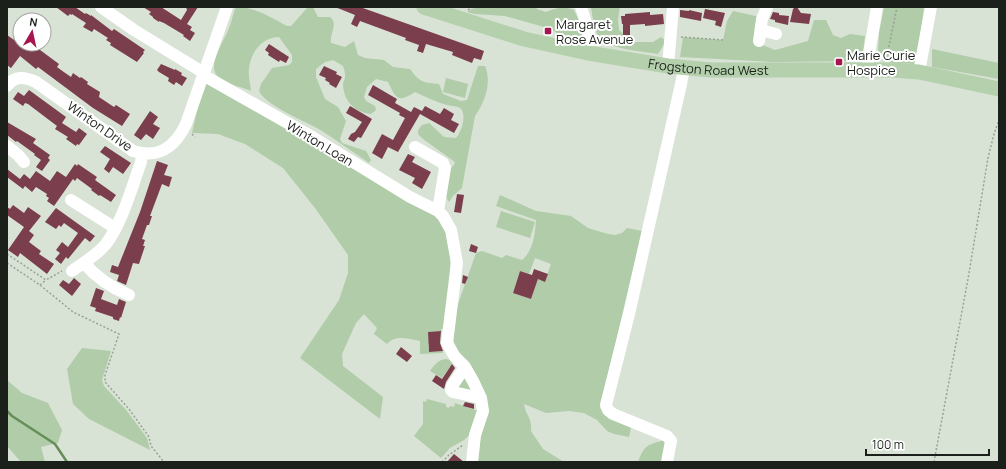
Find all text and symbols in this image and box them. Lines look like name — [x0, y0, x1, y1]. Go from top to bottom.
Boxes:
north arrow — [12, 12, 52, 52]
text: N — [29, 14, 39, 30]
place label: Margaret Rose Avenue — [556, 15, 634, 48]
marker: Margaret Rose Avenue — [543, 26, 553, 36]
place label: Marie Curie Hospice — [847, 46, 916, 79]
street label: Frogston Road West — [647, 54, 769, 79]
marker: Marie Curie Hospice — [834, 57, 844, 67]
street label: Winton Drive — [64, 97, 137, 155]
street label: Winton Loan — [283, 116, 357, 170]
scale bar — [866, 431, 989, 457]
text: 100 m — [872, 436, 904, 453]

